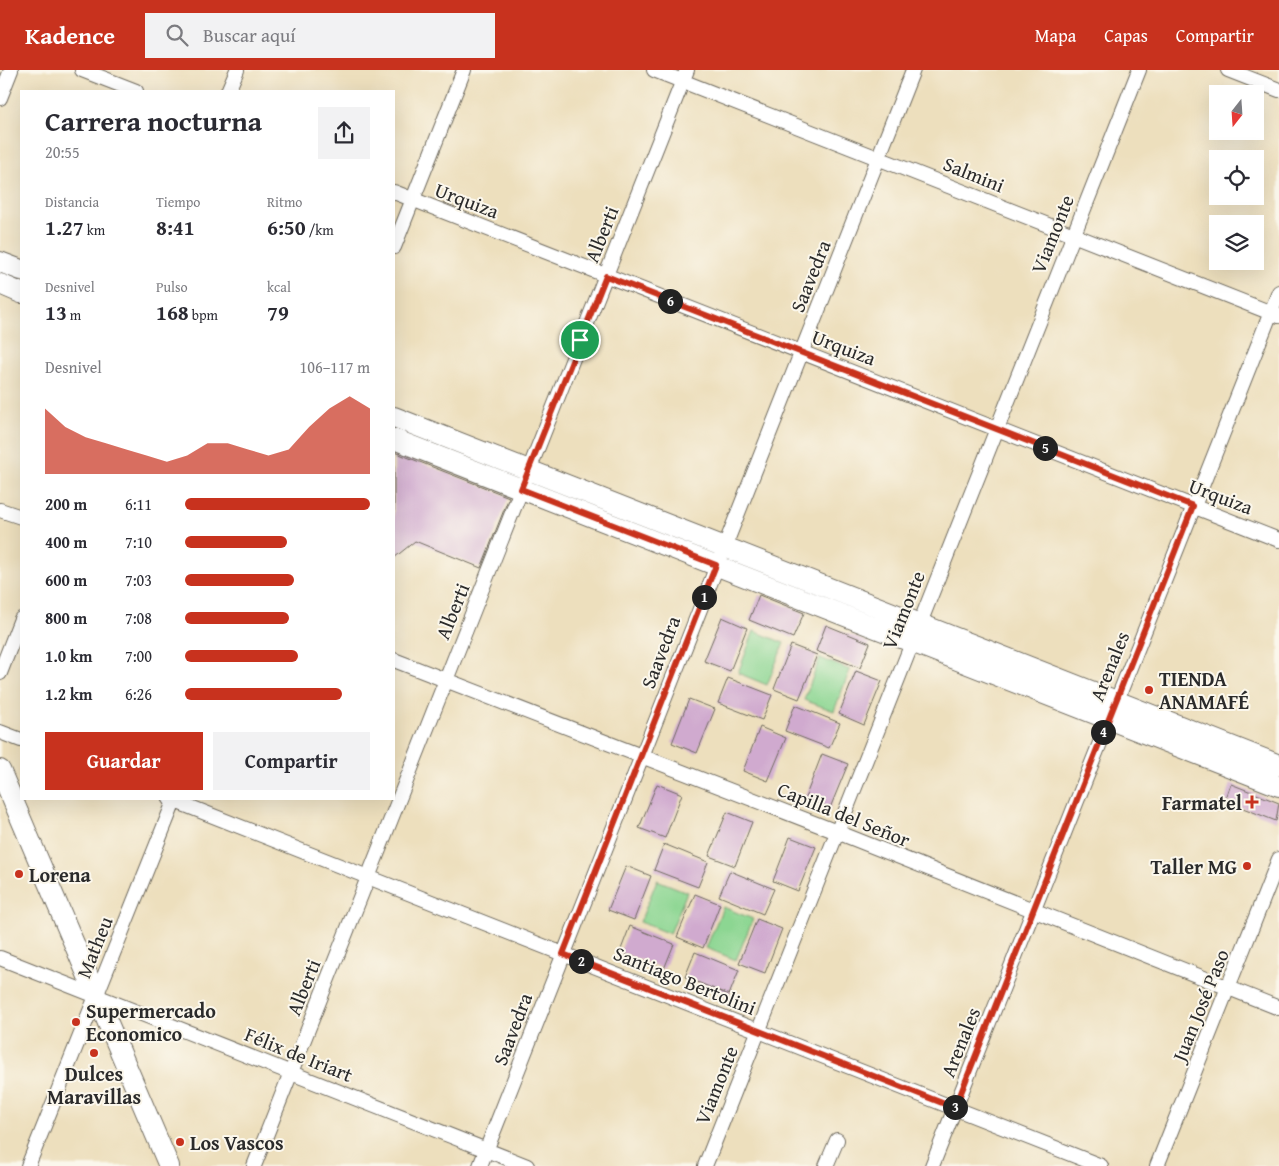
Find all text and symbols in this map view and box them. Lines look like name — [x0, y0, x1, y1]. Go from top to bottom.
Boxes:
search box — [145, 13, 495, 58]
text: Kadence — [25, 18, 115, 53]
icon: search — [163, 21, 191, 49]
text: Buscar aquí — [203, 21, 296, 49]
text: Mapa — [1035, 22, 1076, 49]
text: Capas — [1104, 22, 1148, 49]
text: Compartir — [1176, 22, 1254, 49]
north arrow — [1209, 85, 1264, 140]
map controls — [1209, 85, 1264, 270]
text: Carrera nocturna — [45, 100, 262, 141]
button: share — [318, 107, 370, 159]
text: 20:55 — [45, 140, 80, 164]
street label: Salmini — [939, 149, 1009, 200]
button: locate — [1209, 150, 1264, 205]
street label: Urquiza — [431, 175, 504, 226]
street label: Viamonte — [1023, 190, 1081, 278]
text: Distancia — [45, 192, 99, 212]
text: Tiempo — [156, 192, 200, 212]
text: Ritmo — [267, 192, 303, 212]
street label: Alberti — [577, 201, 626, 267]
text: 1.27 — [45, 212, 84, 243]
text: 8:41 — [156, 212, 195, 243]
text: 6:50 — [267, 212, 306, 243]
button: layers — [1209, 215, 1264, 270]
text: km — [84, 220, 105, 240]
text: /km — [306, 220, 334, 240]
street label: Saavedra — [782, 235, 838, 316]
text: Desnivel — [45, 277, 95, 297]
text: Pulso — [156, 277, 188, 297]
text: kcal — [267, 277, 291, 297]
pin: 6 — [658, 288, 682, 314]
text: 6 — [667, 291, 674, 311]
text: 13 — [45, 297, 67, 328]
text: 168 — [156, 297, 189, 328]
text: 79 — [267, 297, 289, 328]
text: m — [67, 305, 81, 325]
text: bpm — [189, 305, 218, 325]
pin — [559, 319, 601, 361]
street label: Urquiza — [808, 322, 881, 373]
icon: arrive — [566, 326, 594, 354]
text: Desnivel — [45, 355, 102, 379]
text: 106–117 m — [300, 355, 370, 379]
pin: 5 — [1032, 436, 1058, 460]
text: 5 — [1042, 438, 1049, 458]
street label: Urquiza — [1185, 471, 1258, 522]
text: 200 m — [45, 492, 87, 516]
text: 6:11 — [125, 492, 152, 516]
text: 400 m — [45, 530, 87, 554]
text: 7:10 — [125, 530, 152, 554]
street label: Viamonte — [874, 566, 932, 654]
text: 600 m — [45, 568, 87, 592]
text: 7:03 — [125, 568, 152, 592]
street label: Alberti — [428, 578, 477, 644]
pin: 1 — [692, 584, 716, 610]
text: 1 — [701, 587, 708, 607]
text: 800 m — [45, 606, 87, 630]
text: 7:08 — [125, 606, 152, 630]
street label: Saavedra — [633, 611, 687, 692]
street label: Arenales — [1082, 627, 1136, 705]
text: 1.0 km — [45, 644, 92, 668]
text: 7:00 — [125, 644, 152, 668]
place label: TIENDA ANAMAFÉ — [1159, 664, 1249, 716]
text: 1.2 km — [45, 682, 92, 706]
text: 6:26 — [125, 682, 152, 706]
marker: TIENDA ANAMAFÉ — [1143, 684, 1155, 696]
pin: 4 — [1090, 720, 1116, 744]
text: 4 — [1100, 722, 1107, 742]
button: Guardar — [45, 732, 203, 790]
button: Compartir — [213, 732, 370, 790]
street label: Capilla del Señor — [773, 774, 915, 854]
place label: Farmatel — [1162, 788, 1242, 817]
marker: Farmatel — [1246, 796, 1258, 808]
place label: Taller MG — [1151, 852, 1237, 881]
place label: Lorena — [29, 860, 92, 889]
marker: Taller MG — [1241, 860, 1253, 872]
marker: Lorena — [13, 868, 25, 880]
street label: Matheu — [69, 912, 120, 982]
street label: Santiago Bertolini — [609, 938, 761, 1022]
street label: Juan José Paso — [1163, 944, 1236, 1068]
pin: 2 — [568, 948, 594, 974]
text: 2 — [578, 951, 585, 971]
street label: Alberti — [279, 954, 328, 1020]
street label: Saavedra — [485, 988, 539, 1069]
place label: Supermercado Economico — [86, 996, 216, 1048]
street label: Arenales — [933, 1003, 987, 1081]
marker: Supermercado Economico — [70, 1016, 82, 1028]
street label: Félix de Iriart — [241, 1019, 357, 1089]
street label: Viamonte — [687, 1041, 745, 1129]
marker: Dulces Maravillas — [88, 1047, 100, 1059]
place label: Dulces Maravillas — [47, 1059, 141, 1111]
pin: 3 — [942, 1094, 968, 1120]
text: 3 — [952, 1097, 959, 1117]
place label: Los Vascos — [190, 1128, 284, 1157]
marker: Los Vascos — [174, 1136, 186, 1148]

